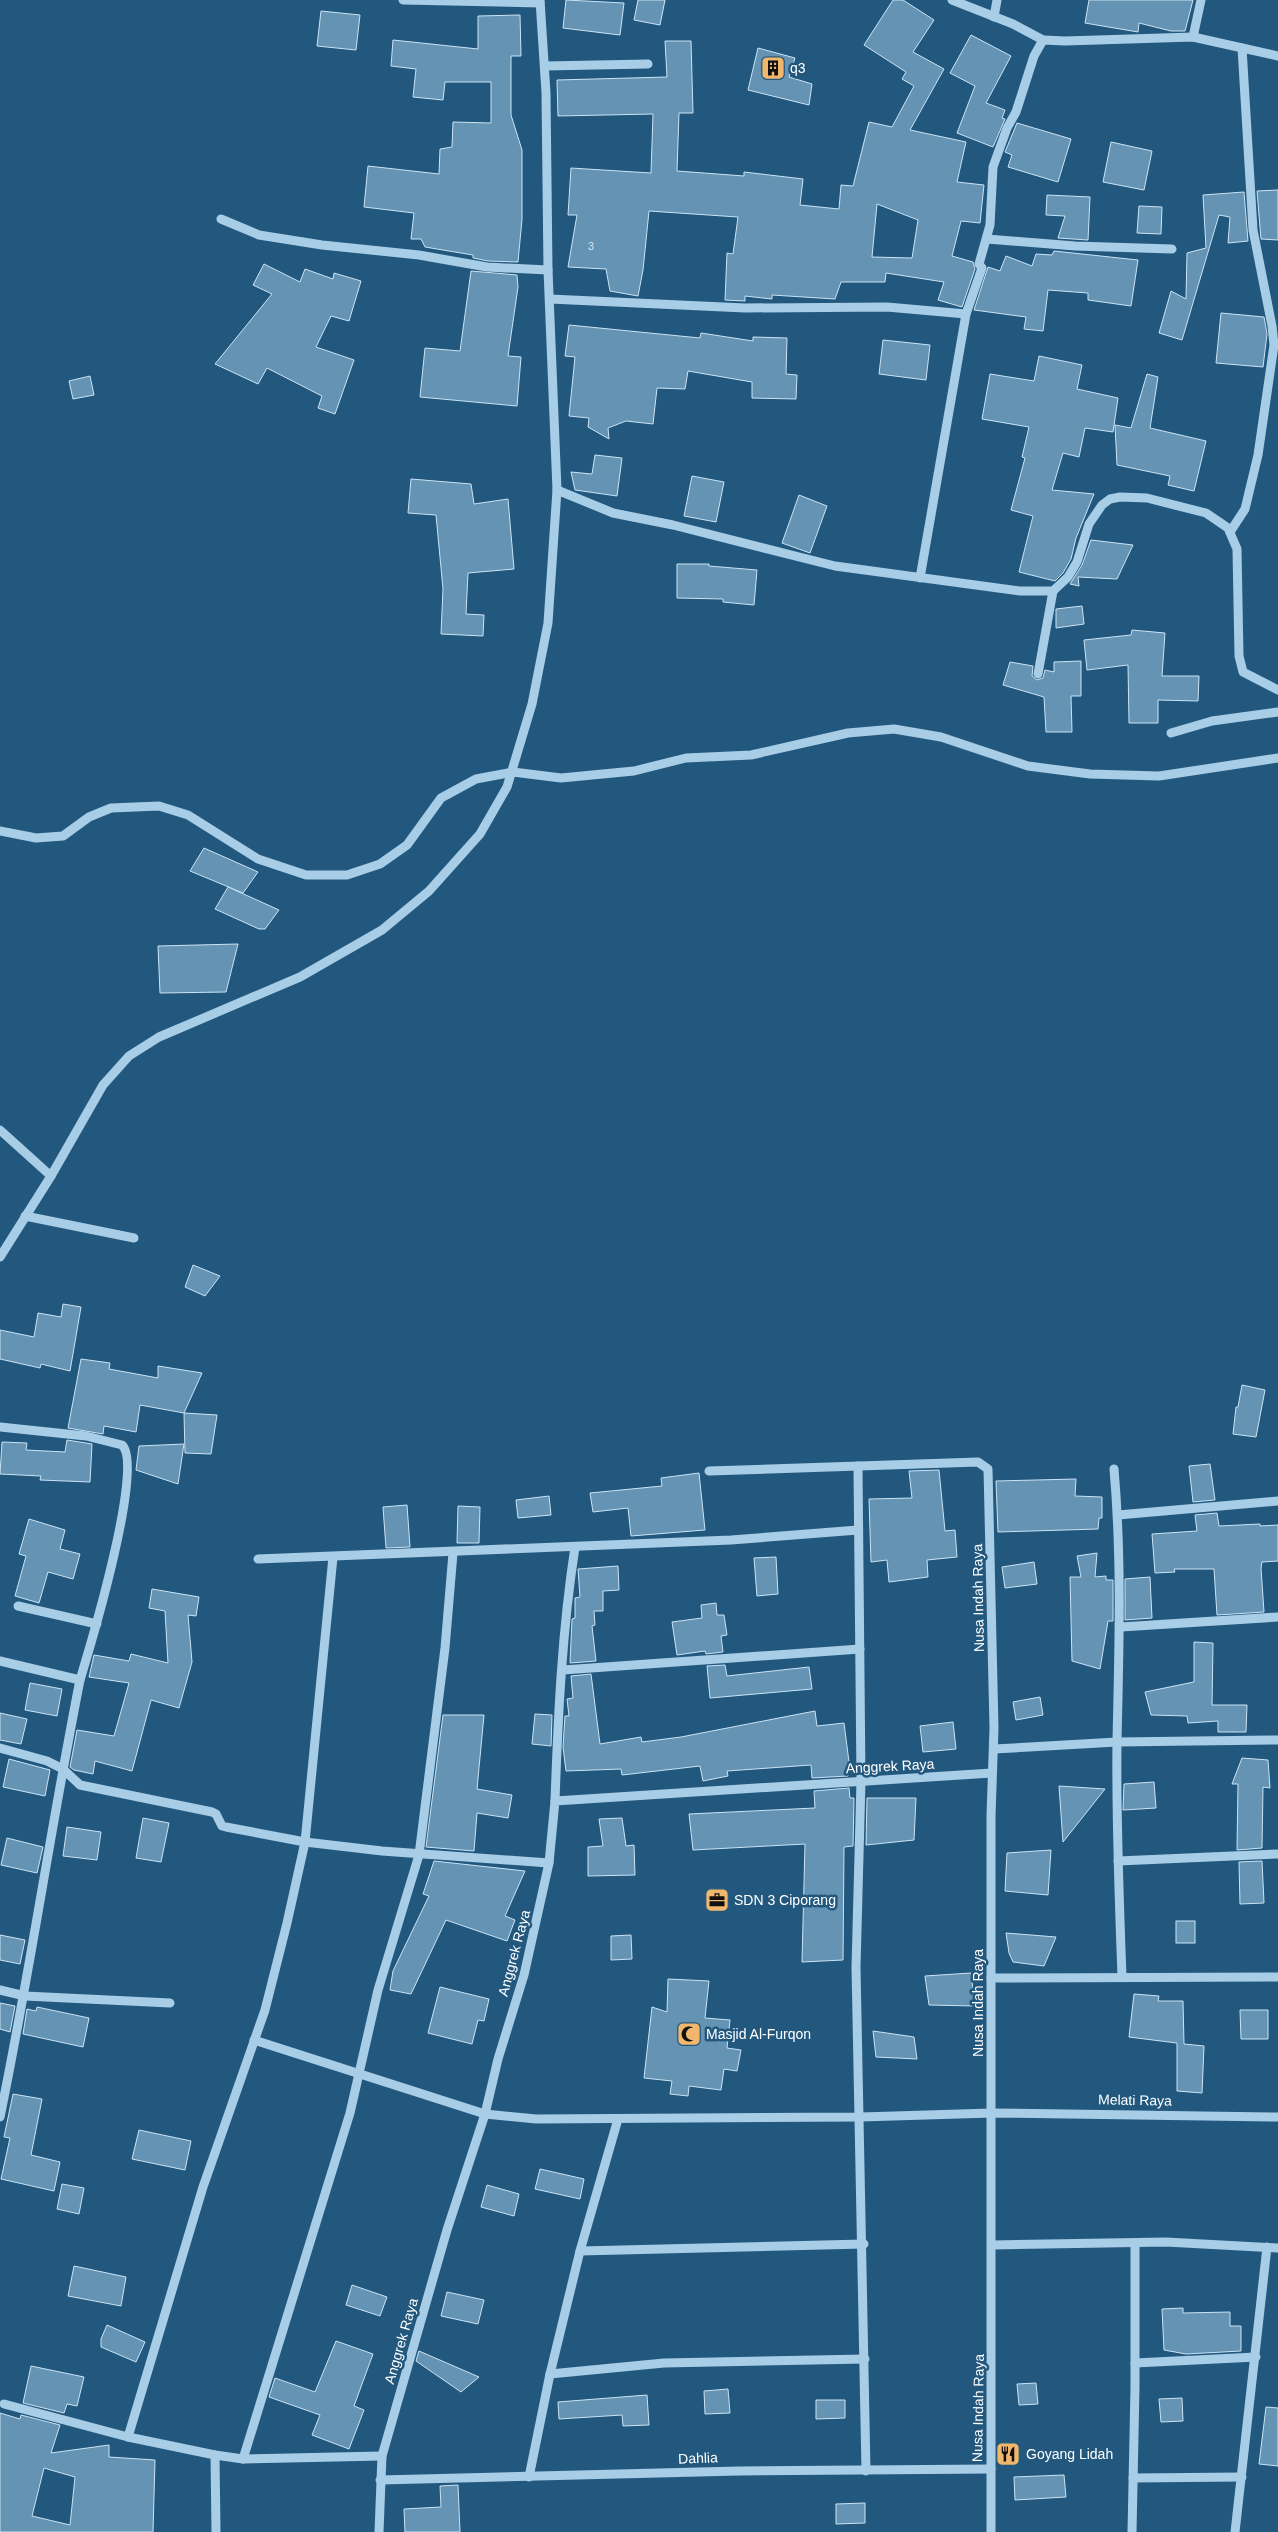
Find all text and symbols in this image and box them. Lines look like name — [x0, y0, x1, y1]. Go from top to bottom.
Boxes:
building icon: q3 — [760, 55, 786, 81]
place label: q3 — [790, 60, 806, 76]
house number: 3 — [588, 240, 594, 252]
street label: Nusa Indah Raya — [969, 1544, 987, 1652]
street label: Anggrek Raya — [845, 1756, 935, 1776]
office icon: SDN 3 Ciporang — [704, 1887, 730, 1913]
place label: SDN 3 Ciporang — [734, 1892, 836, 1908]
street label: Anggrek Raya — [495, 1908, 533, 1998]
street label: Nusa Indah Raya — [970, 1949, 986, 2057]
mosque icon: Masjid Al-Furqon — [676, 2021, 702, 2047]
place label: Masjid Al-Furqon — [706, 2026, 811, 2042]
street label: Melati Raya — [1098, 2091, 1172, 2109]
street label: Anggrek Raya — [381, 2296, 421, 2386]
street label: Nusa Indah Raya — [969, 2354, 987, 2462]
restaurant icon: Goyang Lidah — [995, 2441, 1021, 2467]
place label: Goyang Lidah — [1026, 2446, 1113, 2462]
street label: Dahlia — [678, 2449, 718, 2467]

